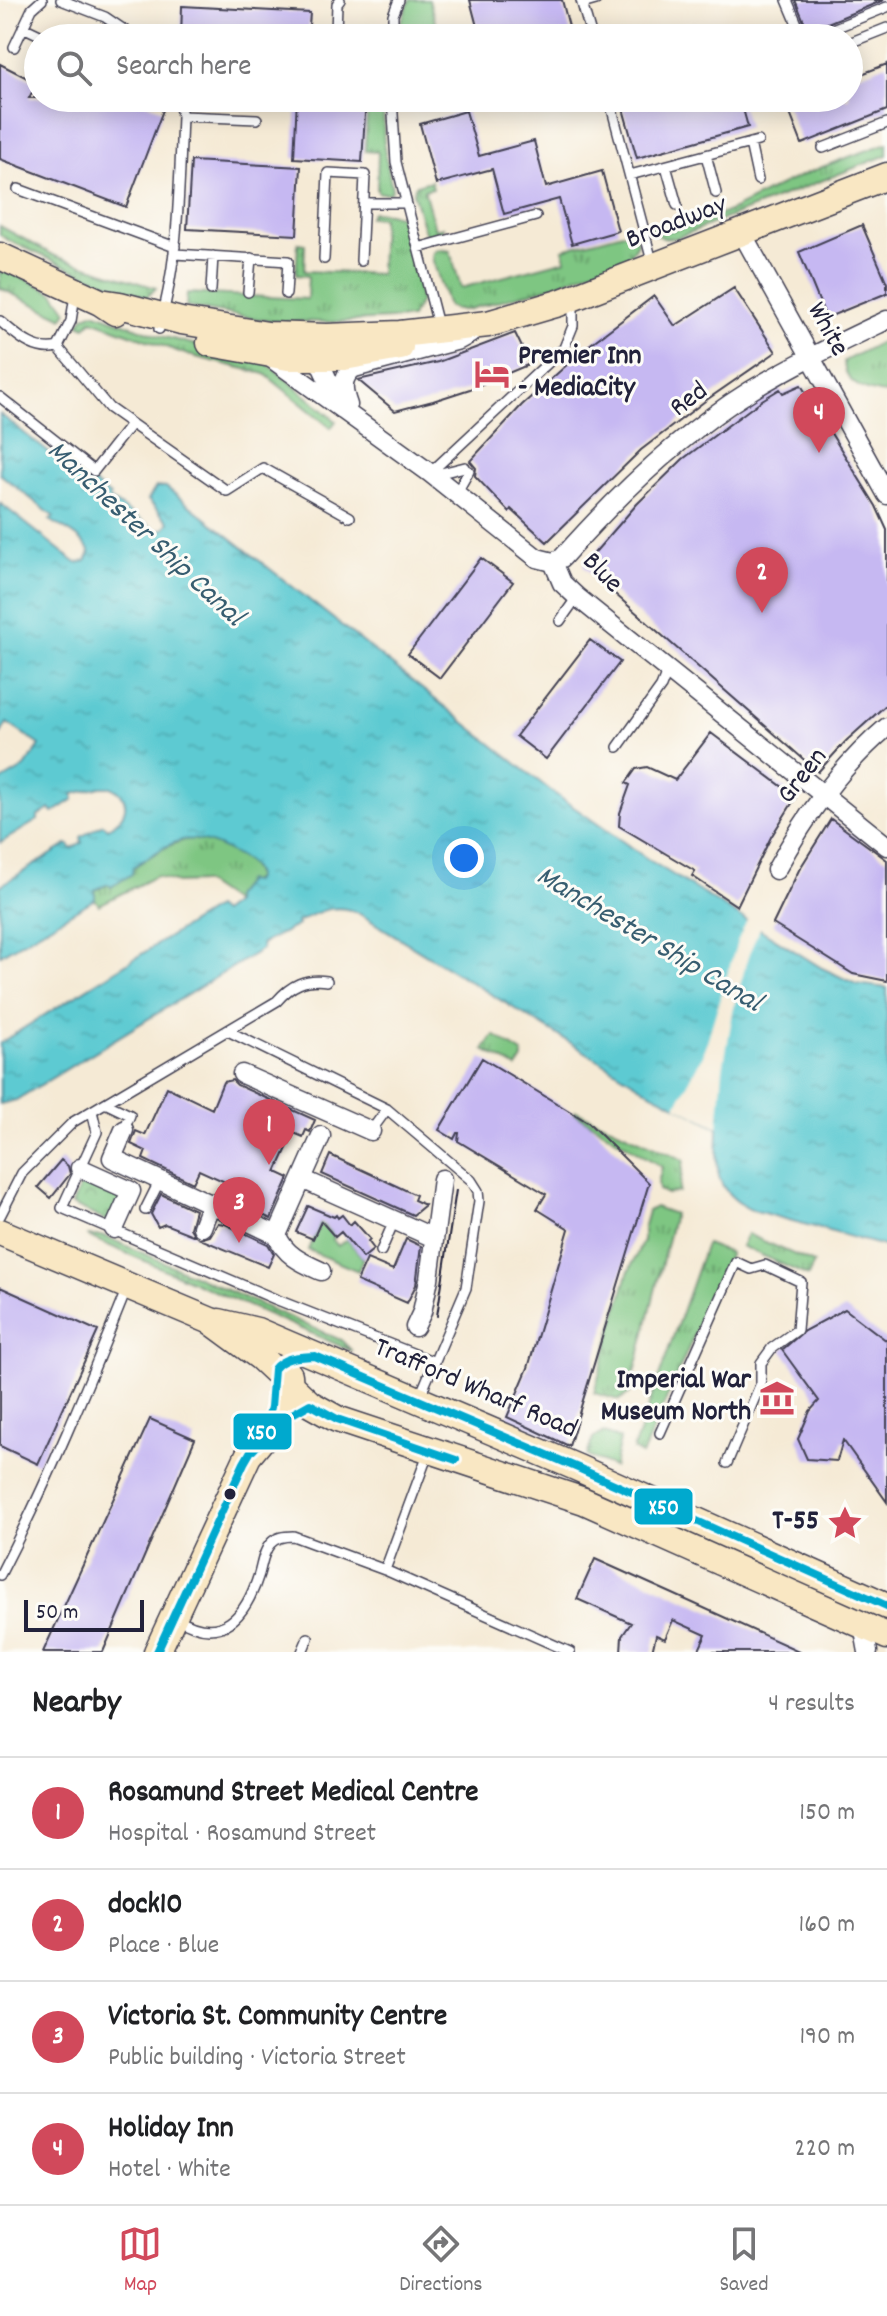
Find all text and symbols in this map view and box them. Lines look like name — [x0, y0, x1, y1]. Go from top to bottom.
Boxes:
search box — [24, 24, 863, 112]
icon: search — [52, 46, 96, 90]
text: Search here — [116, 47, 252, 90]
street label: Broadway — [621, 186, 734, 261]
street label: White — [795, 296, 857, 364]
place label: Premier Inn - MediaCity — [518, 338, 642, 410]
hotel icon: Premier Inn - MediaCity — [473, 355, 511, 393]
street label: Red — [662, 373, 718, 429]
pin: 4 — [793, 387, 845, 453]
water label: Manchester Ship Canal — [36, 432, 255, 640]
street label: Blue — [571, 544, 631, 604]
pin: 2 — [736, 547, 788, 613]
street label: Green — [769, 740, 839, 814]
your location — [444, 838, 484, 878]
water label: Manchester Ship Canal — [527, 857, 771, 1027]
pin: 1 — [243, 1099, 295, 1165]
pin: 3 — [213, 1177, 265, 1243]
street label: Trafford Wharf Road — [367, 1329, 583, 1451]
place label: Imperial War Museum North — [601, 1362, 752, 1434]
museum icon: Imperial War Museum North — [758, 1379, 796, 1417]
line badge: X50 — [232, 1412, 293, 1451]
text: X50 — [247, 1419, 277, 1450]
unlabelled marker — [222, 1486, 238, 1502]
line badge: X50 — [633, 1487, 694, 1526]
text: X50 — [649, 1494, 679, 1525]
place label: T-55 — [772, 1503, 819, 1543]
place icon: T-55 — [826, 1504, 864, 1542]
scale bar — [24, 1596, 144, 1632]
text: 50 m — [36, 1598, 78, 1629]
text: Nearby — [32, 1680, 121, 1729]
text: 4 results — [768, 1686, 855, 1723]
text: Rosamund Street Medical Centre — [108, 1773, 479, 1816]
text: 1 — [55, 1795, 61, 1832]
text: 150 m — [799, 1795, 855, 1832]
text: Hospital · Rosamund Street — [108, 1816, 376, 1853]
text: dock10 — [108, 1885, 183, 1928]
text: 2 — [52, 1907, 64, 1944]
text: 160 m — [799, 1907, 855, 1944]
text: Place · Blue — [108, 1928, 219, 1965]
text: Victoria St. Community Centre — [108, 1997, 447, 2040]
text: 3 — [52, 2019, 64, 2056]
text: 190 m — [799, 2019, 855, 2056]
text: Public building · Victoria Street — [108, 2040, 406, 2077]
text: Holiday Inn — [108, 2109, 234, 2152]
text: 4 — [53, 2131, 63, 2168]
text: 220 m — [794, 2131, 855, 2168]
text: Hotel · White — [108, 2152, 231, 2189]
tab: Map — [118, 2222, 162, 2301]
tab: Directions — [399, 2222, 483, 2301]
tab: Saved — [719, 2222, 769, 2301]

